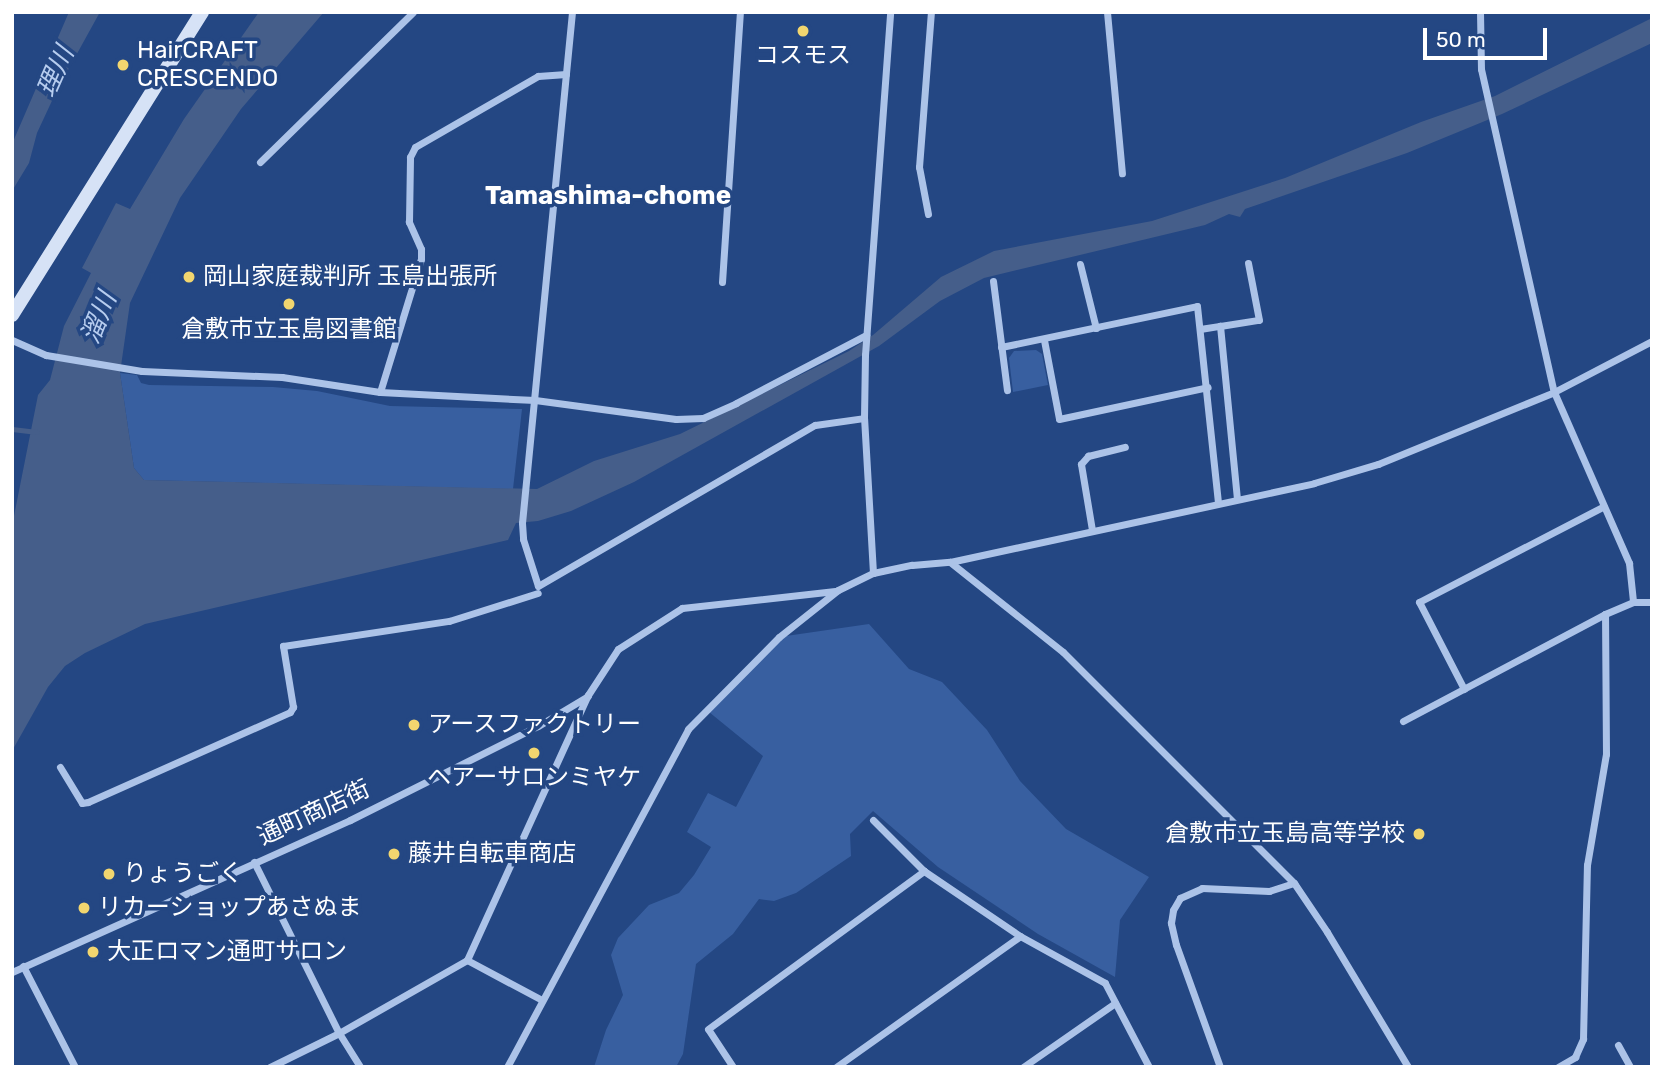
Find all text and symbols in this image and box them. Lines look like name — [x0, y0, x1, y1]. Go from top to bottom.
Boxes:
scale bar — [1426, 14, 1550, 58]
marker: コスモス — [795, 23, 811, 39]
text: 50 m — [1436, 27, 1486, 52]
place label: HairCRAFT CRESCENDO — [137, 37, 278, 93]
water label: 理川 — [31, 42, 81, 102]
place label: コスモス — [755, 42, 851, 70]
marker: HairCRAFT CRESCENDO — [115, 57, 131, 73]
district label: Tamashima-chome — [485, 180, 731, 212]
place label: 岡山家庭裁判所 玉島出張所 — [203, 263, 497, 291]
marker: 岡山家庭裁判所 玉島出張所 — [181, 269, 197, 285]
water label: 溜川 — [75, 288, 123, 348]
marker: 倉敷市立玉島図書館 — [281, 296, 297, 312]
place label: 倉敷市立玉島図書館 — [181, 316, 397, 344]
place label: アースファクトリー — [428, 711, 643, 739]
marker: アースファクトリー — [406, 717, 422, 733]
marker: ヘアーサロンミヤケ — [526, 745, 542, 761]
place label: ヘアーサロンミヤケ — [427, 764, 641, 792]
street label: 通町商店街 — [254, 775, 374, 851]
place label: 倉敷市立玉島高等学校 — [1165, 820, 1405, 848]
marker: 倉敷市立玉島高等学校 — [1411, 826, 1427, 842]
place label: 藤井自転車商店 — [408, 840, 576, 868]
marker: 藤井自転車商店 — [386, 846, 402, 862]
place label: りょうごく — [123, 860, 243, 888]
marker: りょうごく — [101, 866, 117, 882]
place label: リカーショップあさぬま — [98, 894, 362, 922]
marker: リカーショップあさぬま — [76, 900, 92, 916]
place label: 大正ロマン通町サロン — [107, 938, 347, 966]
marker: 大正ロマン通町サロン — [85, 944, 101, 960]

